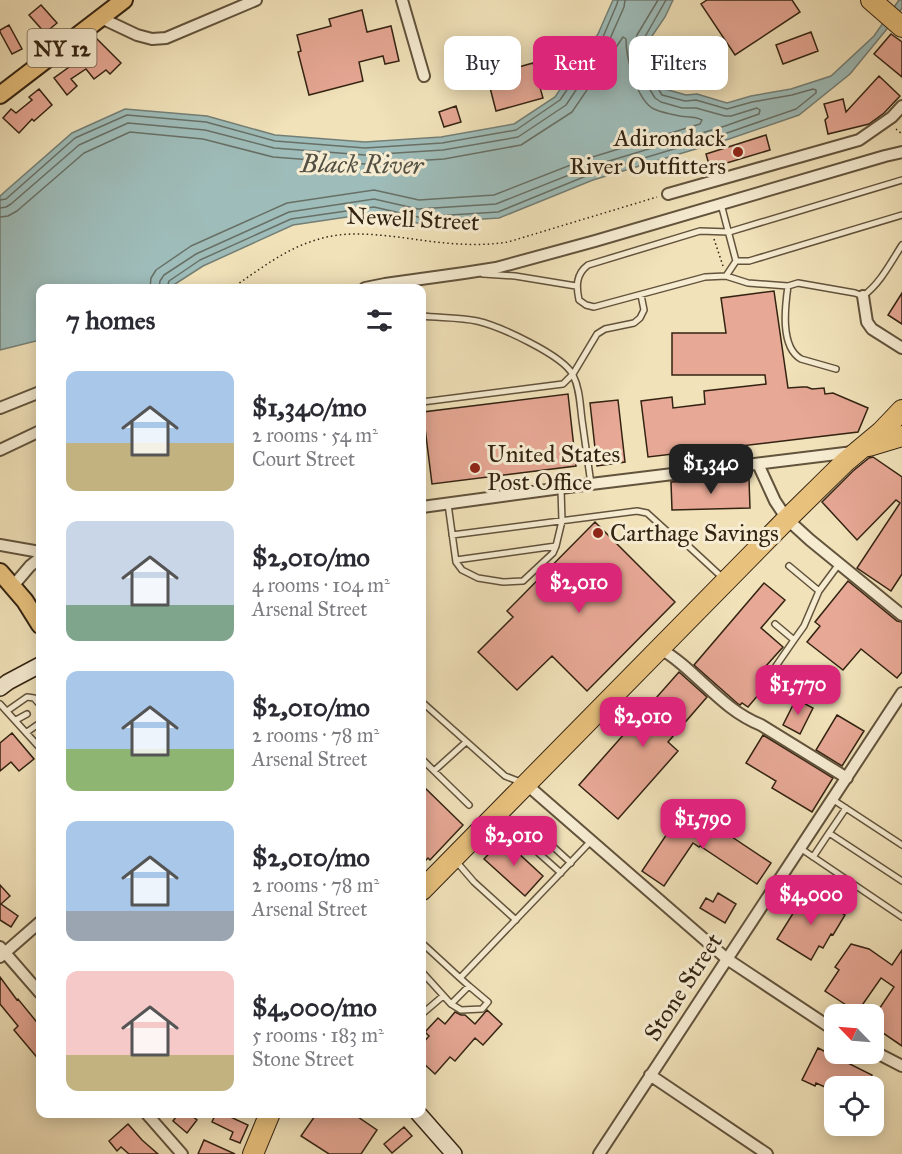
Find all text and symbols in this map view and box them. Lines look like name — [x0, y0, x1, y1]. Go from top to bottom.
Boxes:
road number: NY 12 — [28, 29, 97, 67]
chip: Buy — [444, 36, 521, 90]
chip: Rent — [533, 36, 617, 90]
chip: Filters — [629, 36, 728, 90]
place label: Adirondack River Outfitters — [569, 123, 727, 181]
marker: Adirondack River Outfitters — [731, 145, 745, 159]
water label: Black River — [299, 147, 425, 181]
street label: Newell Street — [346, 201, 481, 237]
text: 7 homes — [66, 304, 155, 336]
icon: filters — [363, 304, 396, 337]
text: $1,340/mo — [252, 391, 367, 423]
icon: home — [114, 395, 186, 467]
text: 2 rooms · 54 m² — [252, 423, 378, 447]
place label: United States Post Office — [487, 439, 620, 497]
pin: $1,340 — [662, 444, 760, 495]
text: Court Street — [252, 447, 355, 471]
text: $1,340 — [683, 451, 739, 475]
marker: United States Post Office — [468, 461, 482, 475]
place label: Carthage Savings — [610, 518, 779, 548]
marker: Carthage Savings — [591, 526, 605, 540]
text: $2,010/mo — [252, 541, 370, 573]
icon: home — [114, 545, 186, 617]
pin: $2,010 — [530, 563, 628, 614]
text: $2,010 — [550, 570, 608, 594]
text: 4 rooms · 104 m² — [252, 573, 390, 597]
text: Arsenal Street — [252, 597, 367, 621]
pin: $1,770 — [749, 665, 847, 716]
text: $1,770 — [770, 672, 826, 696]
text: $2,010/mo — [252, 691, 370, 723]
icon: home — [114, 695, 186, 767]
pin: $2,010 — [594, 697, 692, 748]
text: $2,010 — [614, 704, 672, 728]
text: 2 rooms · 78 m² — [252, 723, 379, 747]
text: Arsenal Street — [252, 747, 367, 771]
pin: $1,790 — [654, 799, 752, 850]
text: $1,790 — [675, 806, 731, 830]
pin: $2,010 — [465, 816, 563, 867]
text: $2,010 — [485, 823, 543, 847]
text: $2,010/mo — [252, 841, 370, 873]
icon: home — [114, 845, 186, 917]
text: 2 rooms · 78 m² — [252, 873, 379, 897]
pin: $4,000 — [762, 875, 860, 926]
text: $4,000 — [779, 882, 843, 906]
text: Arsenal Street — [252, 897, 367, 921]
street label: Stone Street — [637, 927, 729, 1046]
text: $4,000/mo — [252, 991, 377, 1023]
icon: home — [114, 995, 186, 1067]
north arrow — [824, 1004, 884, 1064]
map controls — [824, 1004, 884, 1136]
text: 5 rooms · 183 m² — [252, 1023, 384, 1047]
text: Stone Street — [252, 1047, 354, 1071]
button: locate — [824, 1076, 884, 1136]

